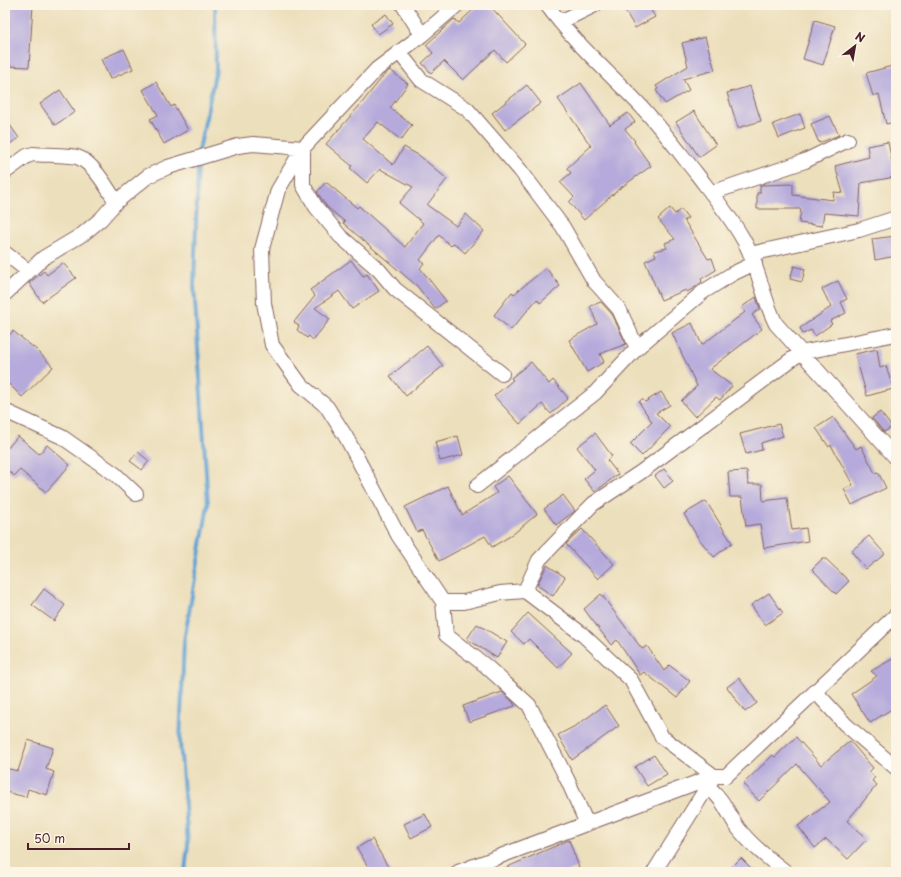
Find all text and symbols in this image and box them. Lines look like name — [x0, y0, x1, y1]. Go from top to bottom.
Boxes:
north arrow — [835, 26, 875, 66]
text: N — [852, 27, 869, 47]
scale bar — [28, 825, 129, 851]
text: 50 m — [34, 829, 65, 847]

